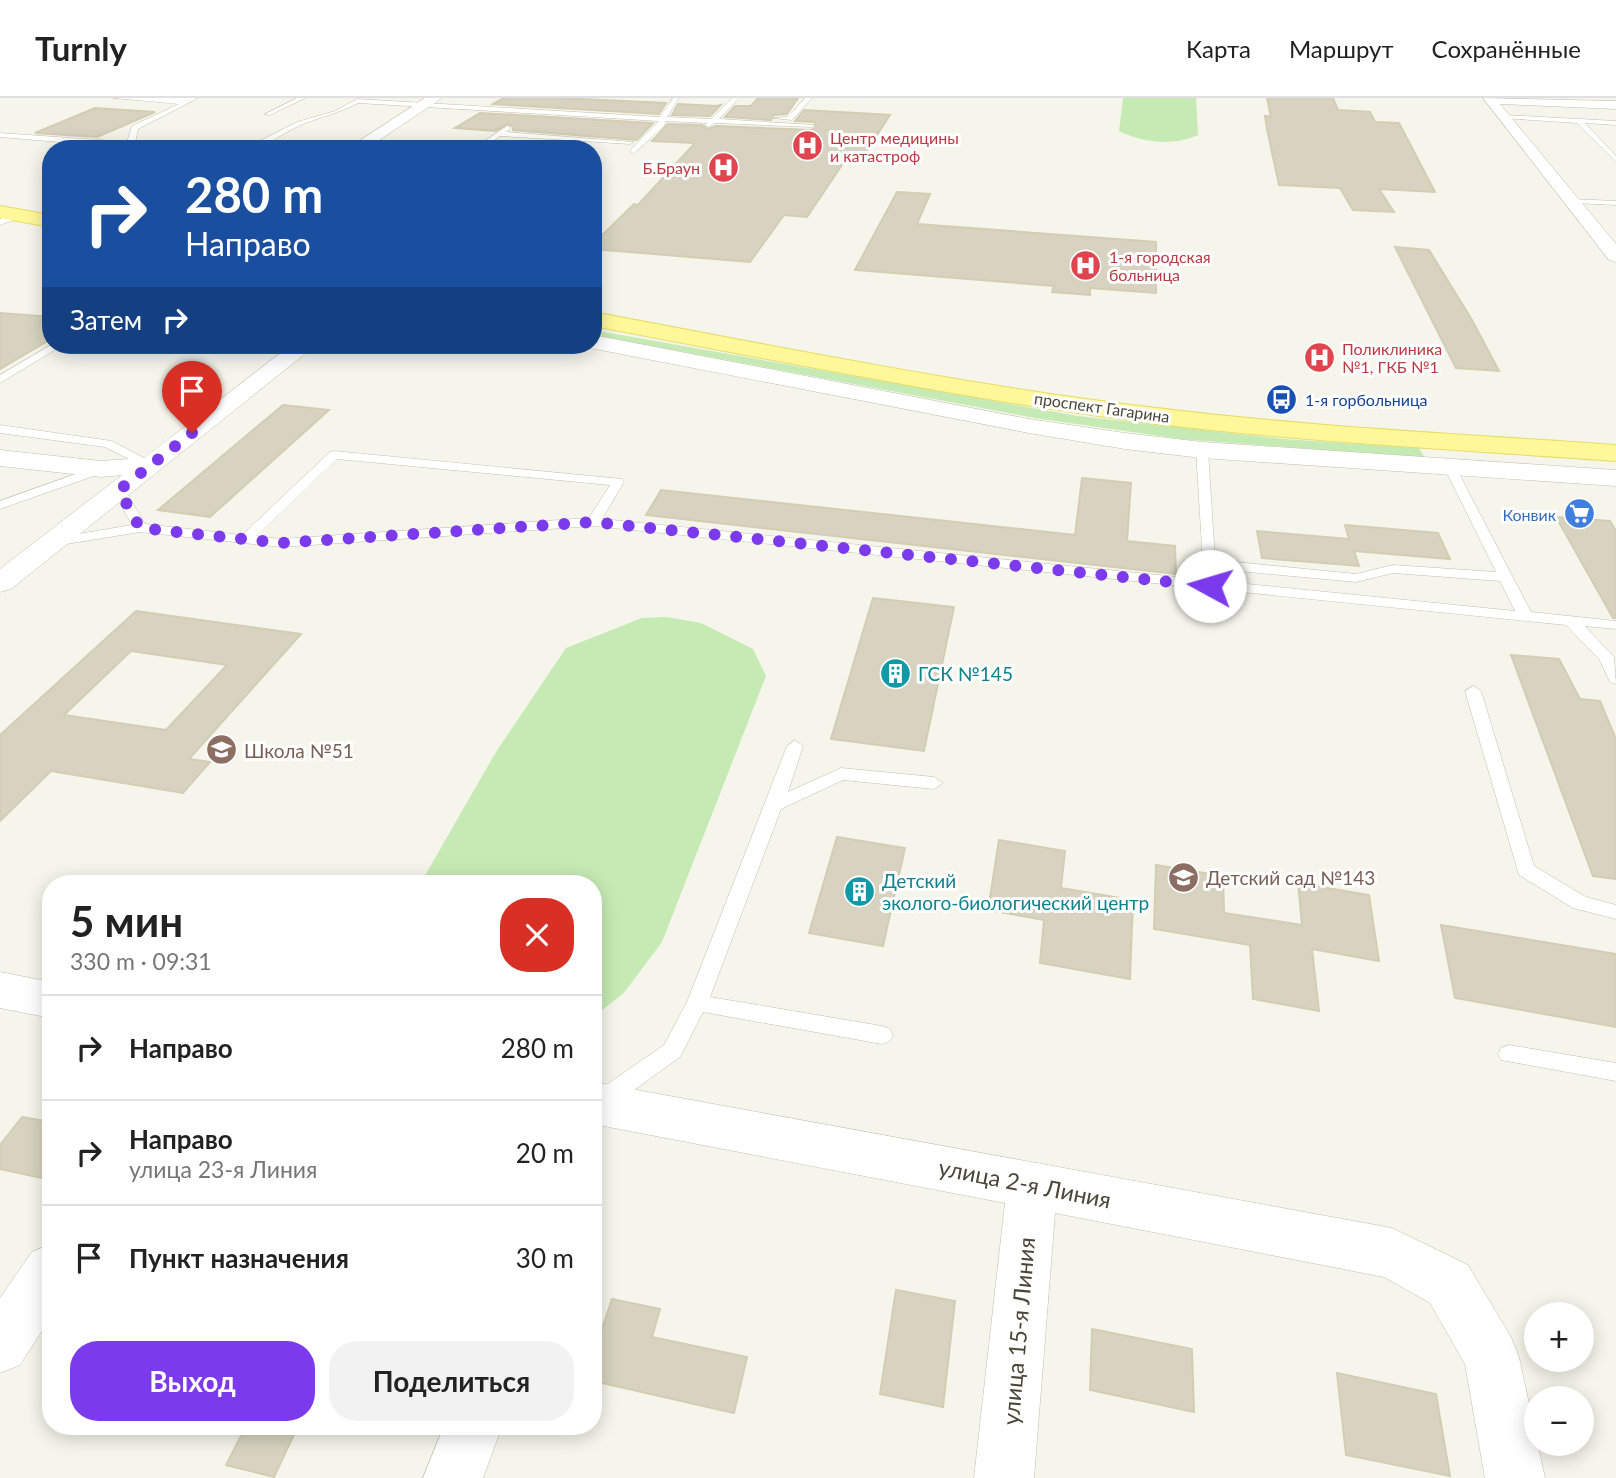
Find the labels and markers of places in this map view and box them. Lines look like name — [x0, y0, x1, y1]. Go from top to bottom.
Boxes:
place label: Центр медицины и катастроф — [830, 128, 959, 165]
hospital icon: Центр медицины и катастроф — [790, 129, 824, 163]
hospital icon: Б.Браун — [706, 150, 740, 184]
place label: Б.Браун — [643, 158, 700, 177]
place label: 1-я городская больница — [1109, 247, 1211, 284]
hospital icon: 1-я городская больница — [1069, 248, 1103, 282]
place label: Поликлиника №1, ГКБ №1 — [1342, 339, 1442, 376]
hospital icon: Поликлиника №1, ГКБ №1 — [1302, 340, 1336, 374]
pin — [162, 361, 222, 433]
bus stop icon: 1-я горбольница — [1265, 382, 1299, 416]
place label: 1-я горбольница — [1305, 390, 1428, 409]
supermarket icon: Конвик — [1562, 497, 1596, 531]
place label: Конвик — [1502, 505, 1557, 524]
building icon: ГСК №145 — [878, 656, 912, 690]
place label: ГСК №145 — [918, 662, 1013, 685]
school or university icon: Школа №51 — [204, 733, 238, 767]
place label: Школа №51 — [244, 739, 354, 762]
school or university icon: Детский сад №143 — [1166, 860, 1200, 894]
place label: Детский сад №143 — [1206, 866, 1375, 889]
place label: Детский эколого-биологический центр — [882, 869, 1149, 914]
building icon: Детский эколого-биологический центр — [842, 874, 876, 908]

